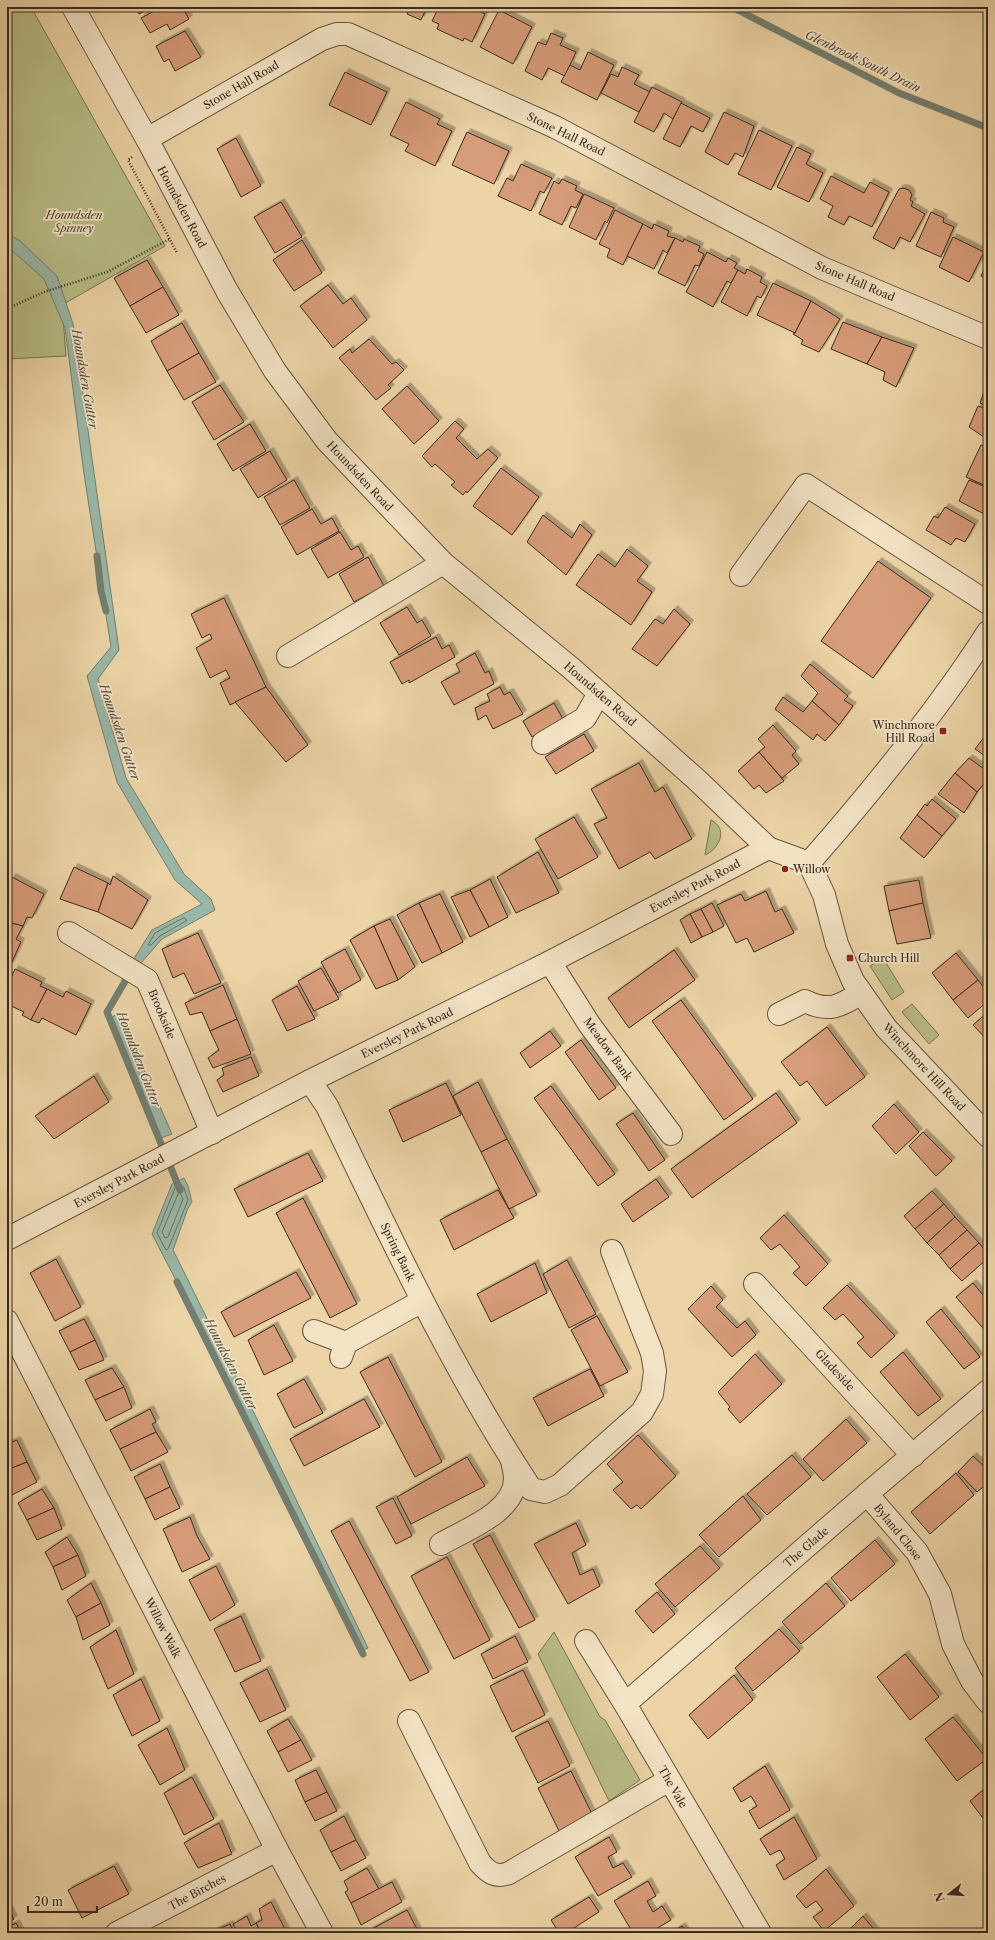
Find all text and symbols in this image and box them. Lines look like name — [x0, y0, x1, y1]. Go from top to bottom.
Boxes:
water label: Glenbrook South Drain — [803, 27, 923, 95]
street label: Stone Hall Road — [201, 58, 282, 112]
street label: Stone Hall Road — [525, 109, 608, 159]
street label: Houndsden Road — [154, 164, 210, 251]
park label: Houndsden Spinney — [45, 208, 103, 235]
street label: Stone Hall Road — [813, 258, 897, 304]
water label: Houndsden Gutter — [69, 327, 101, 432]
street label: Houndsden Road — [324, 438, 396, 514]
street label: Houndsden Road — [561, 659, 639, 729]
water label: Houndsden Gutter — [96, 681, 144, 784]
place label: Winchmore Hill Road — [871, 718, 935, 745]
marker: Winchmore Hill Road — [938, 726, 948, 736]
street label: Eversley Park Road — [647, 856, 743, 916]
place label: Willow — [792, 862, 831, 876]
marker: Willow — [780, 864, 790, 874]
place label: Church Hill — [858, 951, 920, 965]
marker: Church Hill — [845, 953, 855, 963]
street label: Brookside — [145, 987, 179, 1041]
street label: Eversley Park Road — [359, 1005, 456, 1061]
water label: Houndsden Gutter — [113, 1008, 165, 1110]
street label: Meadow Bank — [580, 1015, 636, 1084]
street label: Winchmore Hill Road — [879, 1019, 969, 1114]
street label: Eversley Park Road — [71, 1151, 167, 1211]
street label: Spring Bank — [378, 1220, 419, 1284]
water label: Houndsden Gutter — [201, 1314, 261, 1414]
street label: Gladeside — [812, 1346, 858, 1394]
street label: Byland Close — [871, 1501, 925, 1563]
street label: The Glade — [781, 1524, 831, 1570]
street label: Willow Walk — [141, 1594, 185, 1661]
street label: The Vale — [655, 1764, 691, 1810]
street label: The Birches — [166, 1871, 228, 1913]
north arrow — [929, 1874, 969, 1914]
scale bar — [28, 1888, 97, 1914]
text: N — [931, 1890, 948, 1904]
text: 20 m — [34, 1894, 63, 1909]

